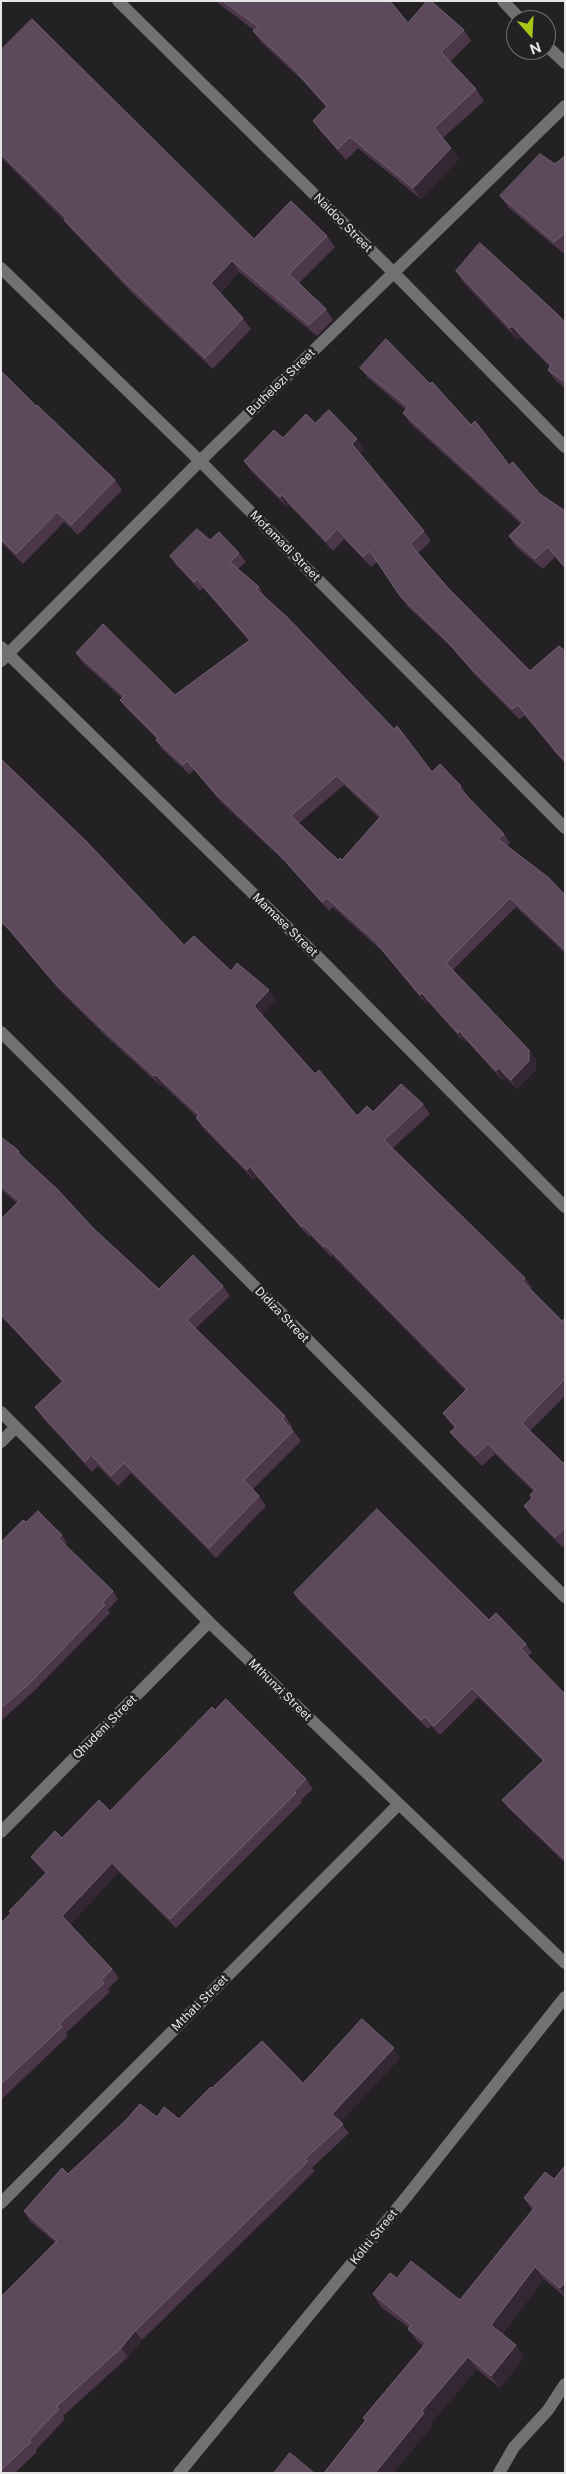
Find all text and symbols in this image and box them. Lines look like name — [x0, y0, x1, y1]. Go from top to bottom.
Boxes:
north arrow — [506, 10, 556, 60]
text: N — [528, 39, 543, 58]
street label: Naidoo Street — [311, 191, 375, 255]
street label: Buthelezi Street — [244, 346, 318, 418]
street label: Mofamadi Street — [247, 508, 323, 584]
street label: Mamase Street — [249, 890, 321, 960]
street label: Didiza Street — [252, 1284, 312, 1346]
street label: Mthunzi Street — [245, 1656, 315, 1724]
street label: Qhudeni Street — [70, 1692, 140, 1762]
street label: Mthati Street — [169, 1972, 231, 2034]
street label: Koliti Street — [347, 2207, 401, 2267]

